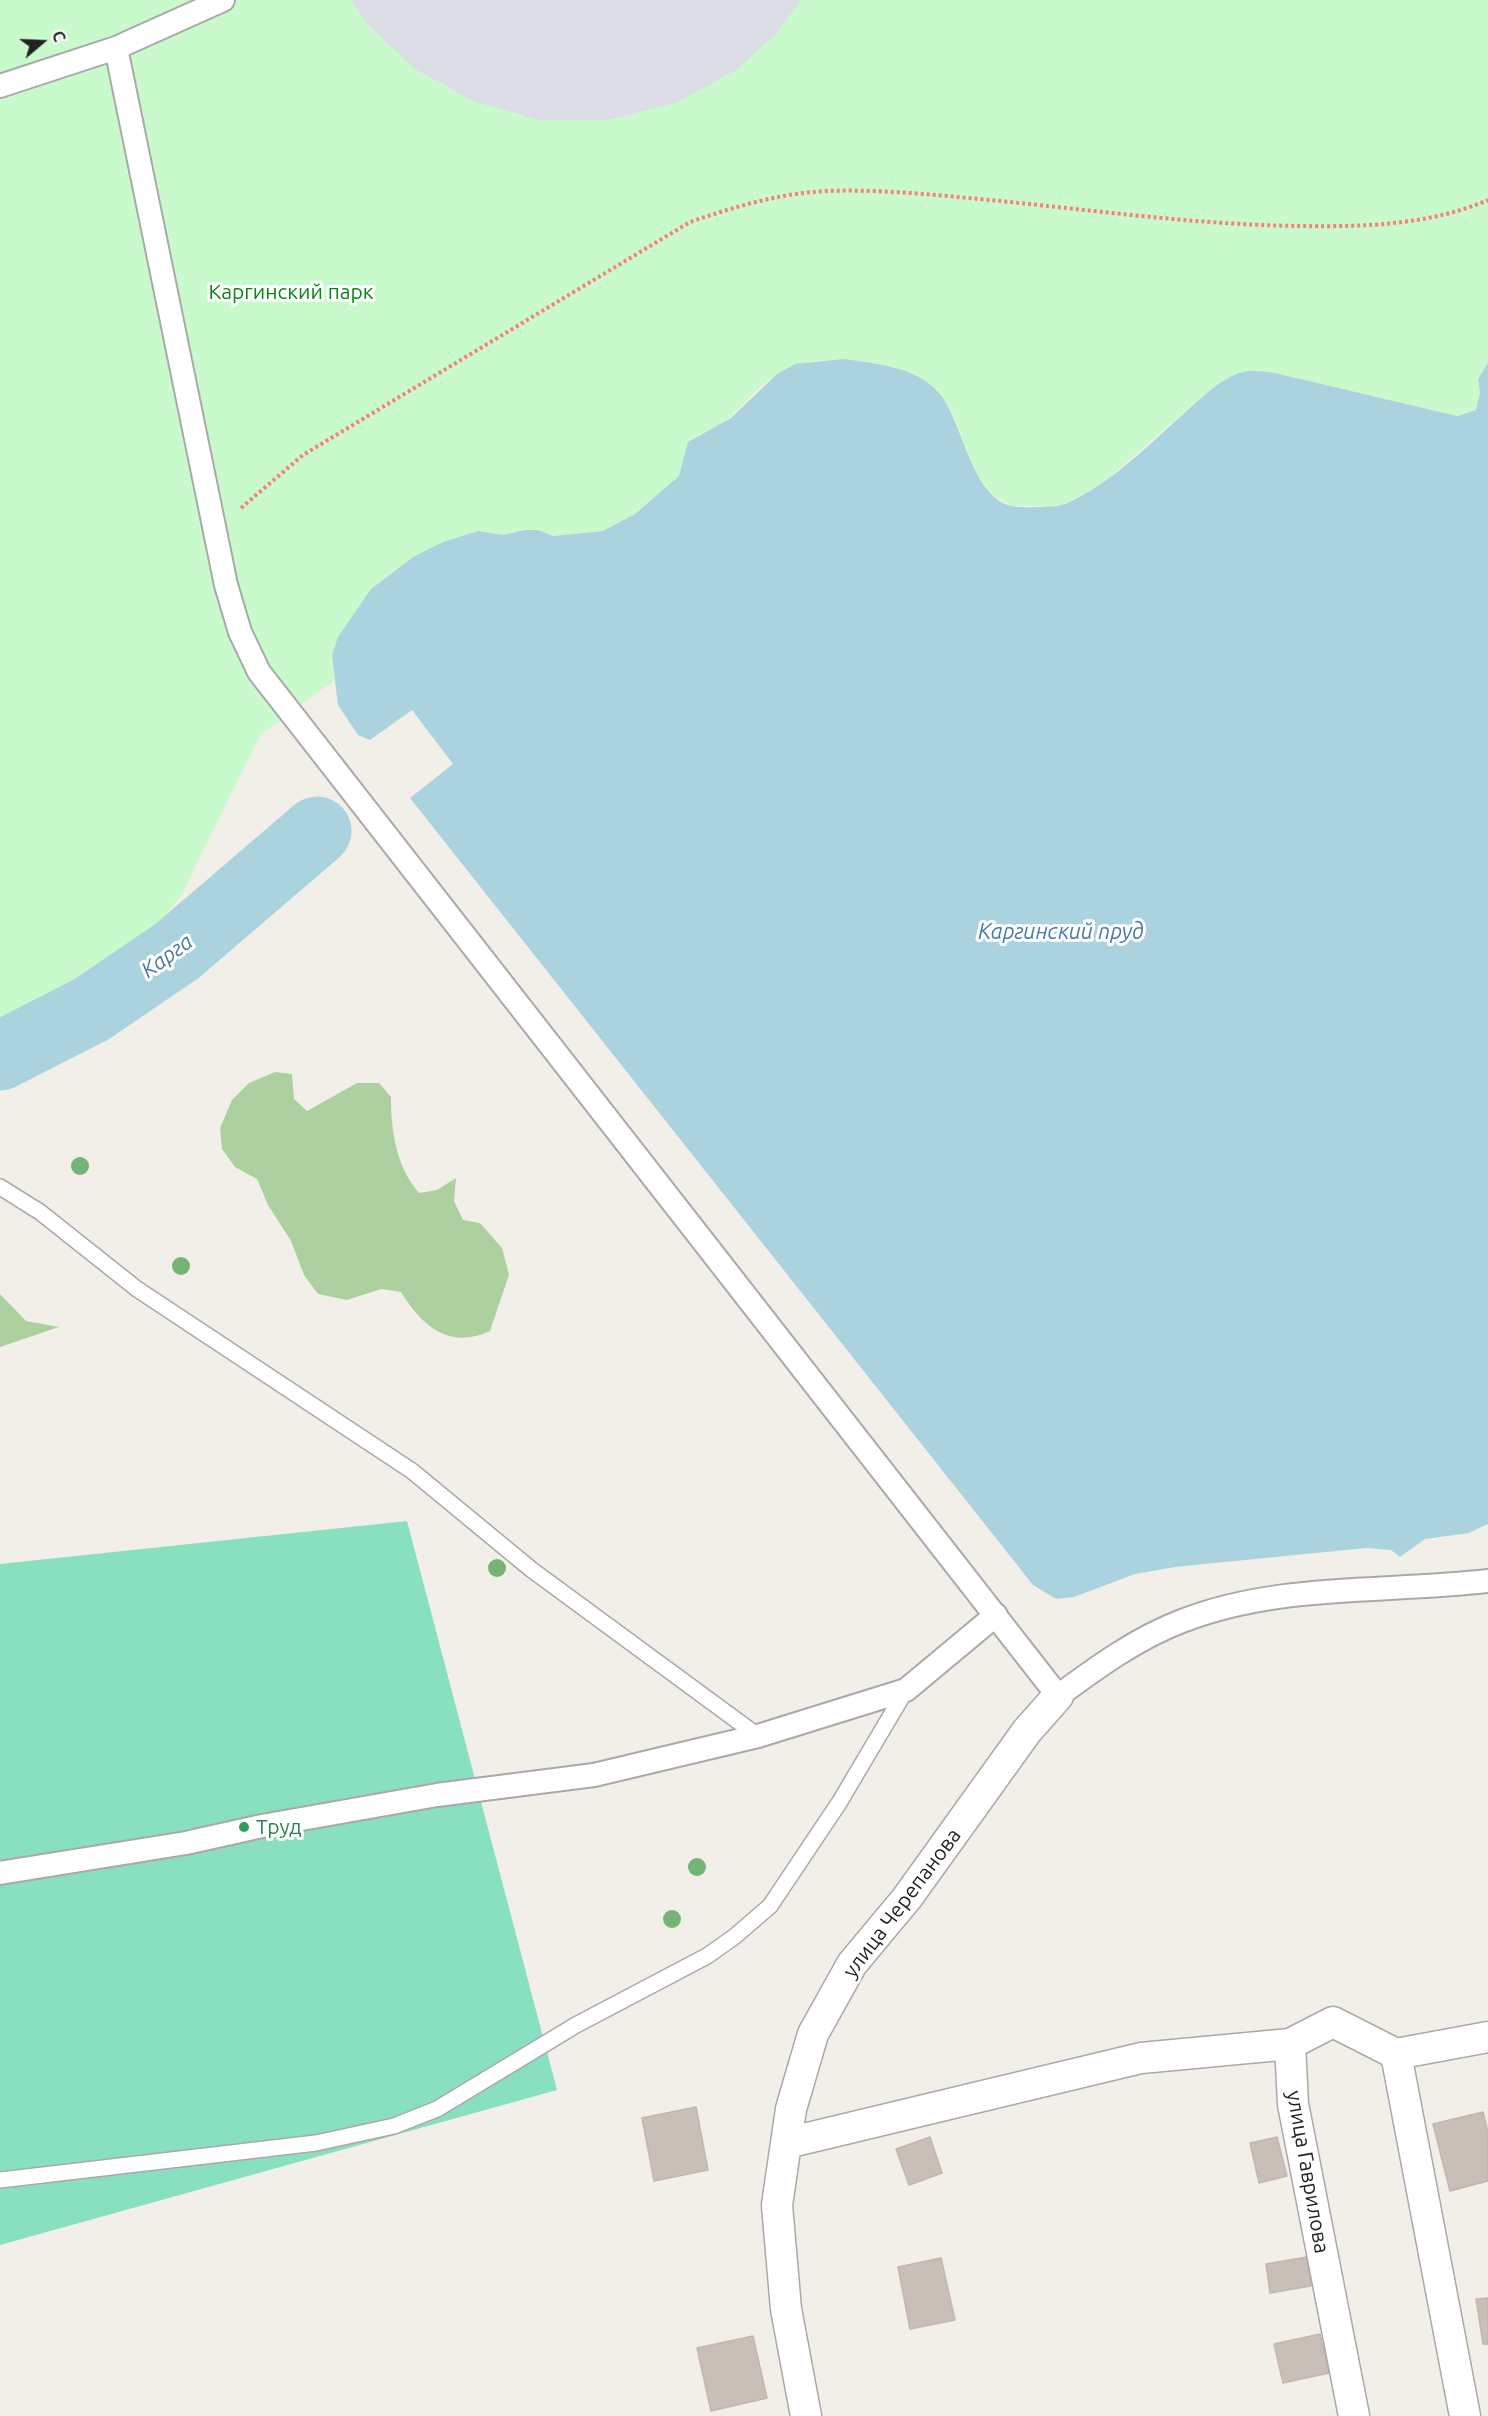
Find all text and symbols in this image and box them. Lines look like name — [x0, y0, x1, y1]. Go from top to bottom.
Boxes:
north arrow — [12, 12, 72, 72]
text: С — [49, 28, 69, 44]
park label: Каргинский парк — [208, 279, 374, 305]
water label: Каргинский пруд — [978, 919, 1144, 945]
water label: Карга — [136, 928, 198, 984]
place label: Труд — [256, 1814, 302, 1840]
marker: Труд — [237, 1820, 251, 1834]
street label: улица Черепанова — [838, 1823, 966, 1983]
street label: улица Гаврилова — [1281, 2089, 1335, 2255]

